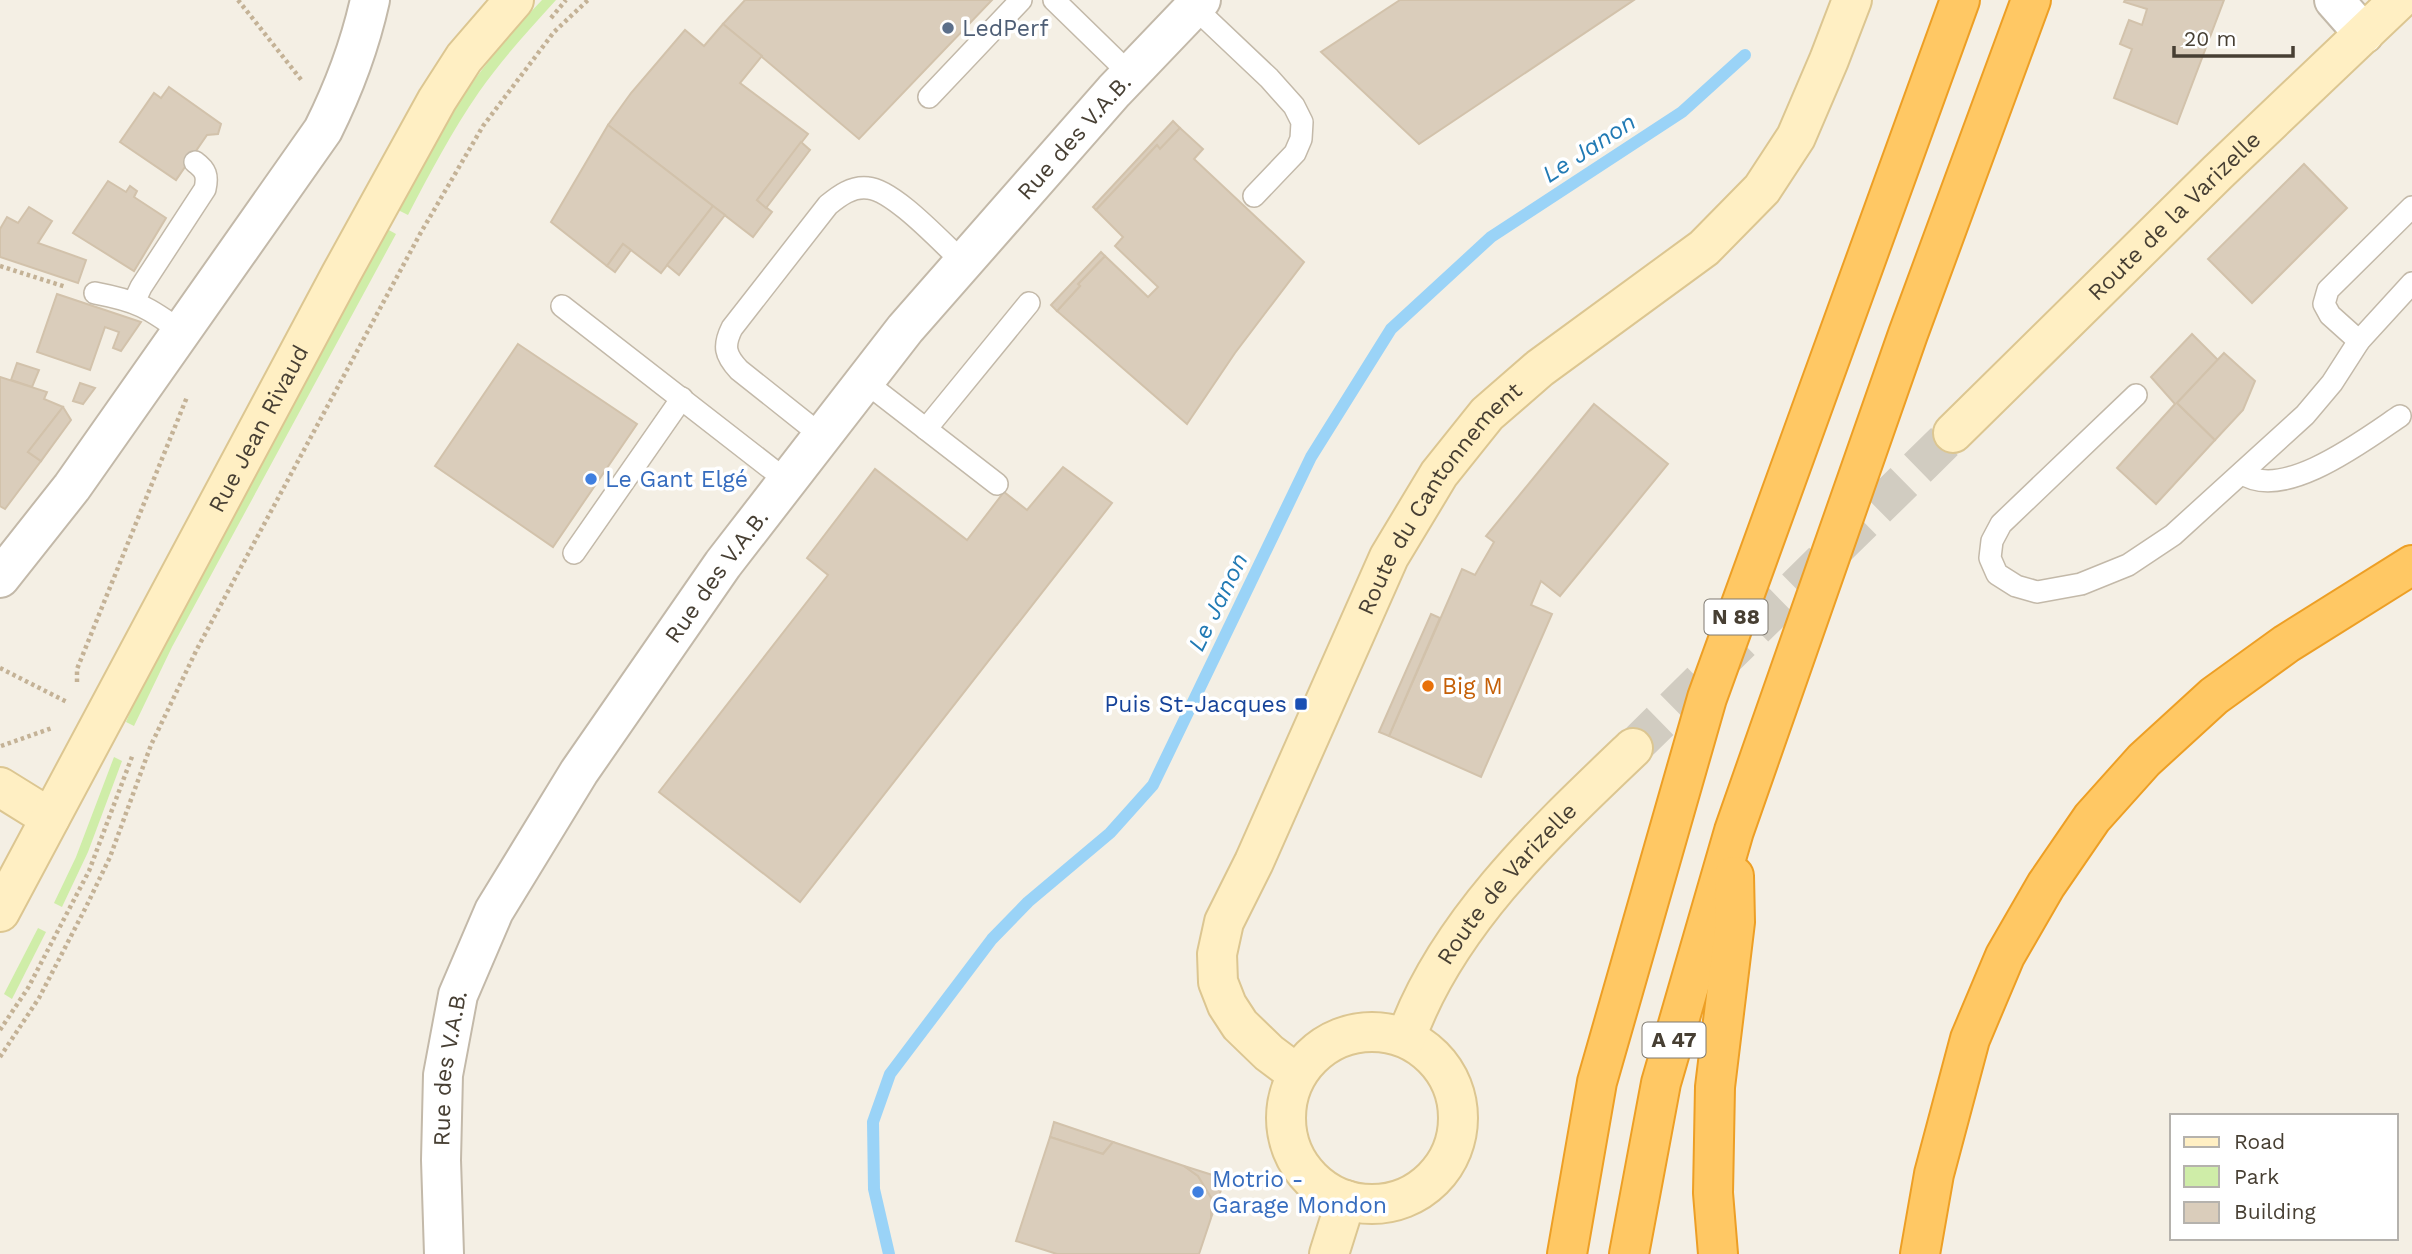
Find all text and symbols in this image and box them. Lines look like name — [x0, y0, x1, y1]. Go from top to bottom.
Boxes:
scale bar — [2174, 14, 2293, 58]
place label: LedPerf — [962, 15, 1049, 42]
marker: LedPerf — [940, 20, 956, 36]
text: 20 m — [2184, 26, 2236, 51]
street label: Rue des V.A.B. — [1012, 69, 1137, 205]
water label: Le Janon — [1537, 108, 1641, 188]
street label: Route de la Varizelle — [2083, 126, 2266, 306]
street label: Rue Jean Rivaud — [203, 341, 314, 517]
street label: Route du Cantonnement — [1352, 377, 1528, 619]
place label: Le Gant Elgé — [605, 466, 748, 493]
marker: Le Gant Elgé — [583, 471, 599, 487]
street label: Rue des V.A.B. — [659, 504, 774, 648]
water label: Le Janon — [1182, 548, 1254, 656]
road number: N 88 — [1704, 600, 1768, 634]
place label: Big M — [1442, 673, 1503, 700]
marker: Big M — [1420, 678, 1436, 694]
place label: Puis St-Jacques — [1104, 691, 1287, 718]
marker: Puis St-Jacques — [1293, 696, 1309, 712]
street label: Route de Varizelle — [1432, 797, 1582, 970]
street label: Rue des V.A.B. — [428, 985, 473, 1147]
road number: A 47 — [1642, 1023, 1706, 1058]
legend — [2170, 1114, 2398, 1240]
text: Road — [2234, 1129, 2285, 1154]
text: Park — [2234, 1164, 2279, 1189]
place label: Motrio - Garage Mondon — [1212, 1166, 1387, 1219]
marker: Motrio - Garage Mondon — [1190, 1184, 1206, 1200]
text: Building — [2234, 1199, 2316, 1224]

